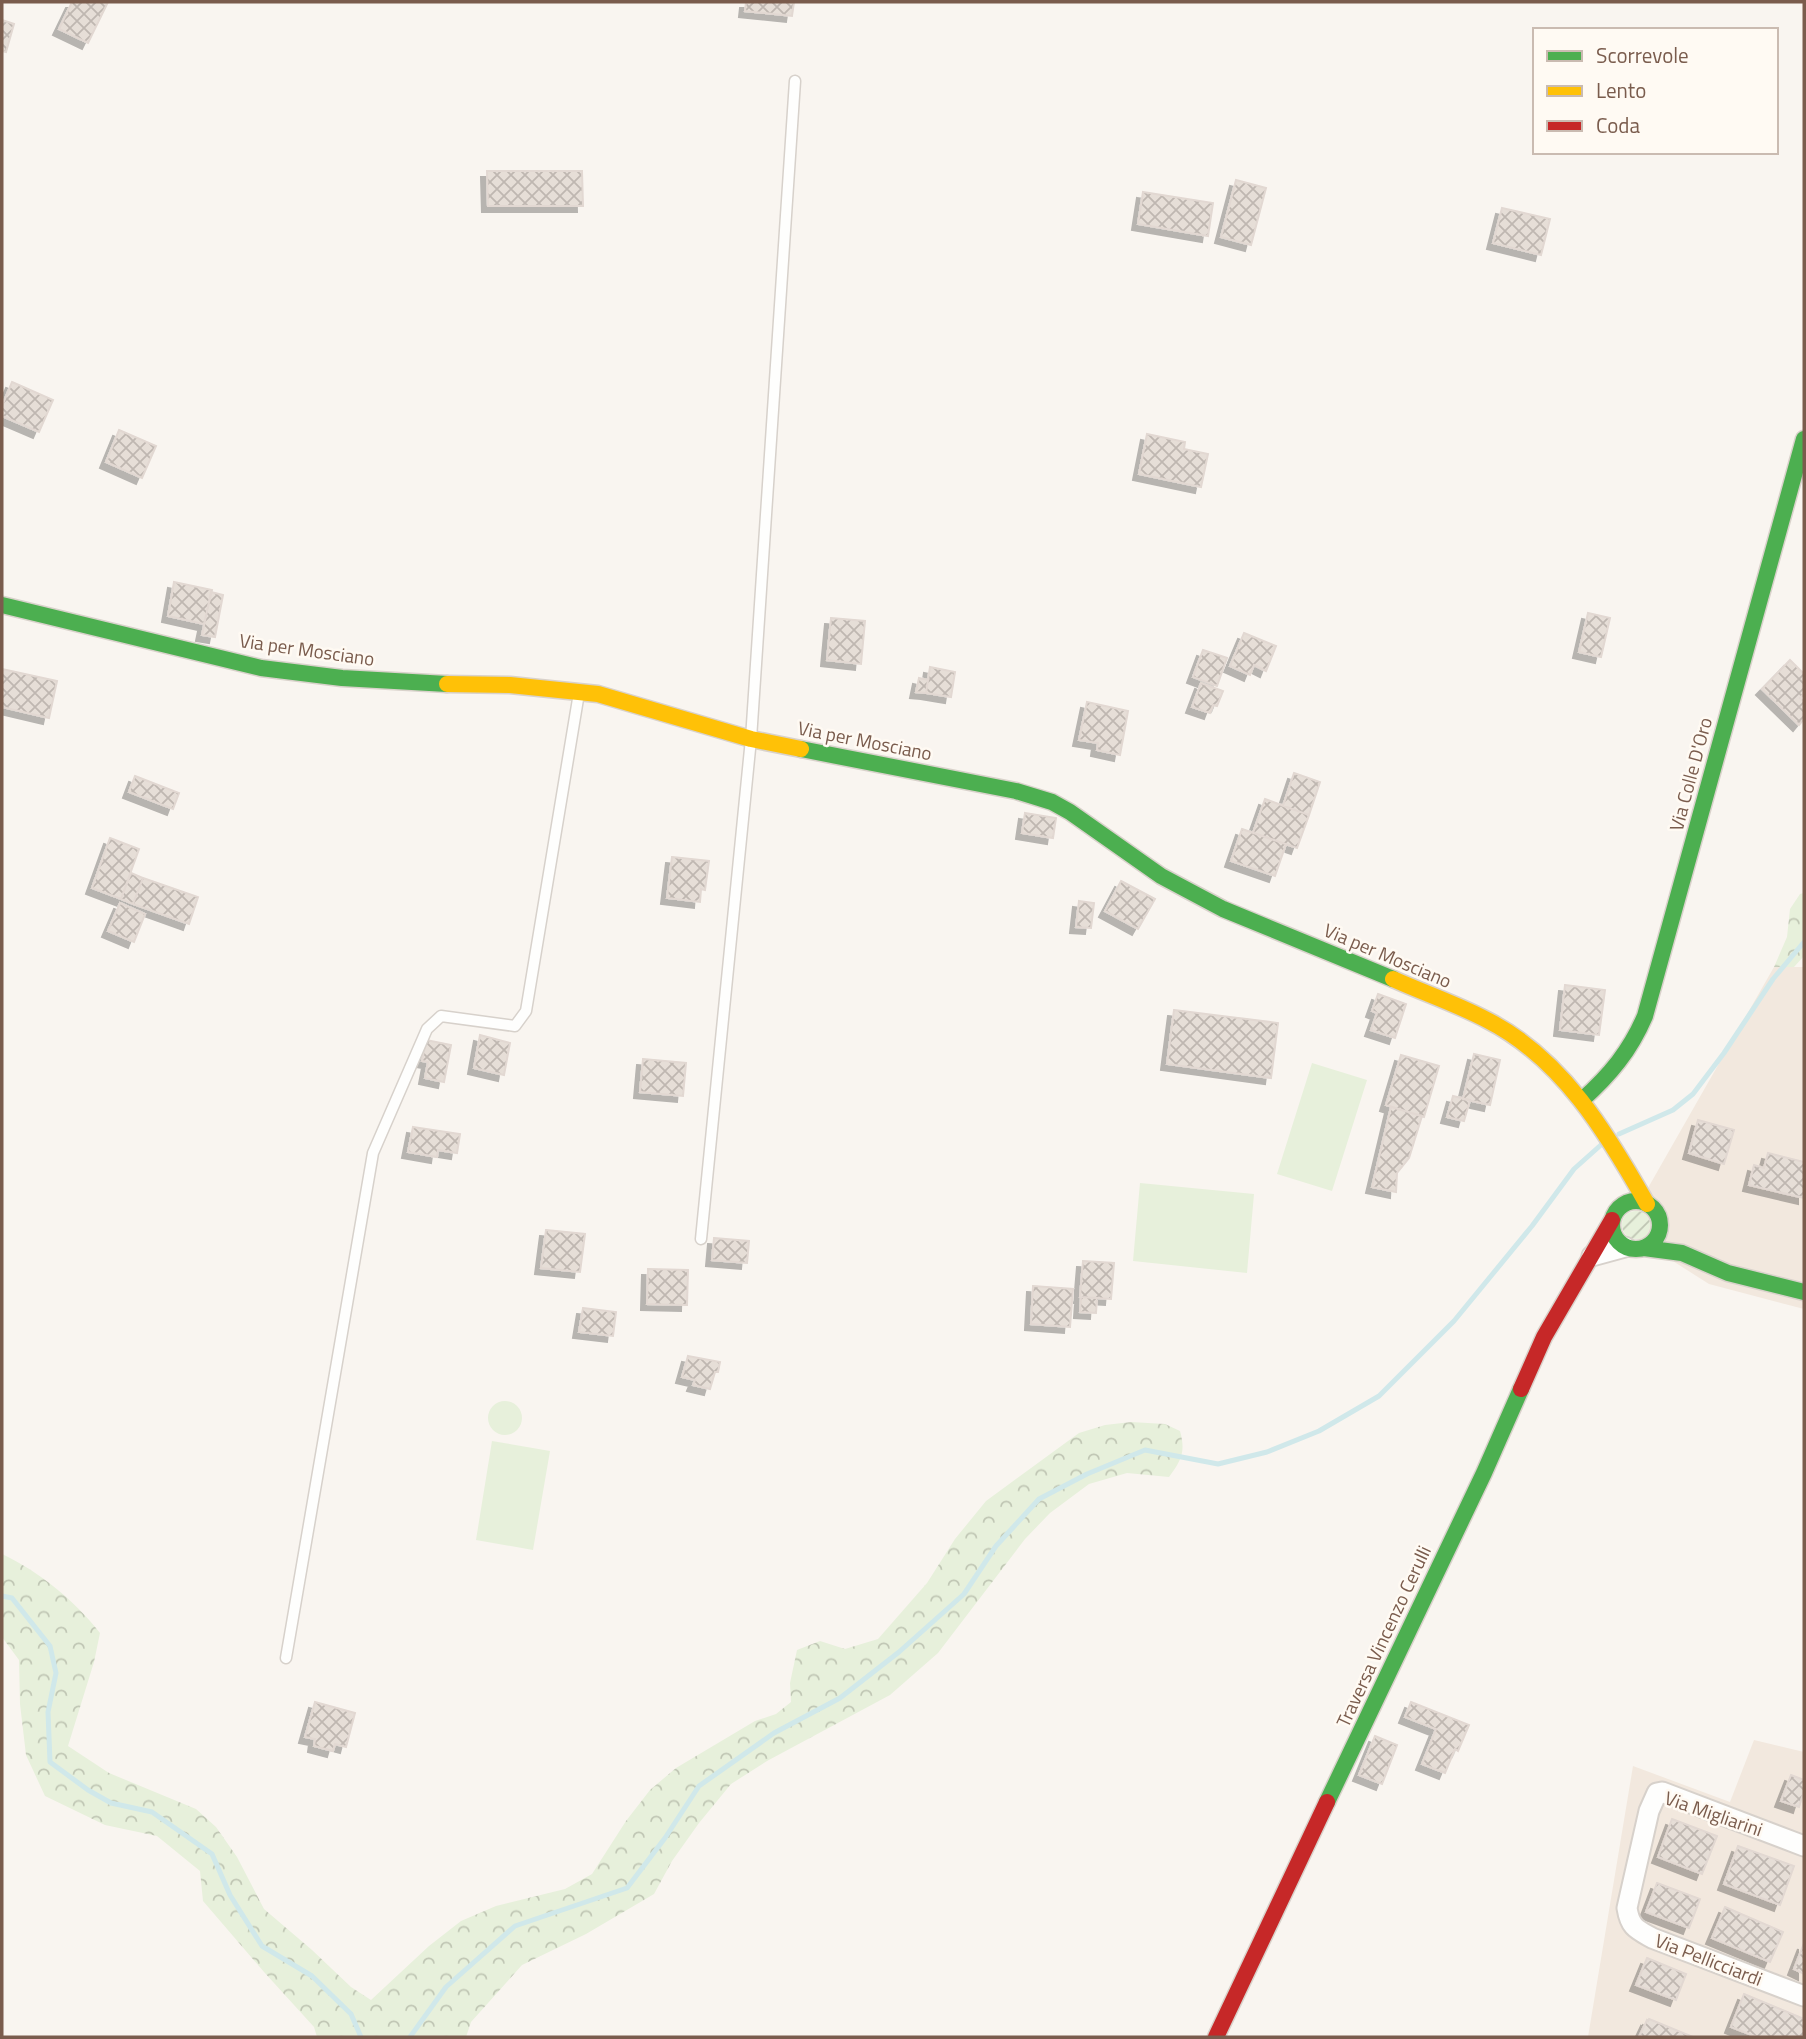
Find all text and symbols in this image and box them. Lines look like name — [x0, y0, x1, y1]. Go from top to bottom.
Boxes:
legend — [1533, 28, 1778, 154]
text: Scorrevole — [1596, 39, 1689, 71]
text: Lento — [1596, 74, 1646, 106]
text: Coda — [1596, 109, 1640, 141]
street label: Via per Mosciano — [238, 625, 376, 673]
street label: Via per Mosciano — [795, 713, 935, 767]
street label: Via Colle D'Oro — [1661, 714, 1719, 834]
street label: Via per Mosciano — [1320, 915, 1456, 995]
street label: Traversa Vincenzo Cerulli — [1328, 1540, 1438, 1732]
street label: Via Migliarini — [1661, 1783, 1767, 1843]
street label: Via Pellicciardi — [1651, 1925, 1767, 1993]

